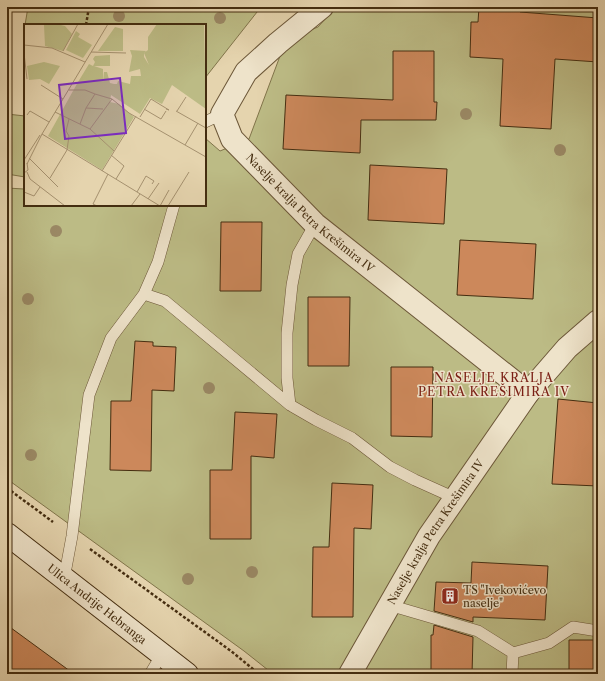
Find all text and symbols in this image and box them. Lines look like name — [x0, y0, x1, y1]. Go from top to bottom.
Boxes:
inset map — [24, 24, 206, 206]
street label: Naselje kralja Petra Krešimira IV — [243, 151, 378, 276]
district label: NASELJE KRALJA PETRA KREŠIMIRA IV — [418, 370, 570, 399]
street label: Naselje kralja Petra Krešimira IV — [384, 456, 488, 607]
street label: Ulica Andrije Hebranga — [45, 561, 150, 647]
place label: TS "Ivekovićevo naselje" — [463, 583, 546, 610]
building icon: TS "Ivekovićevo naselje" — [440, 586, 460, 606]

